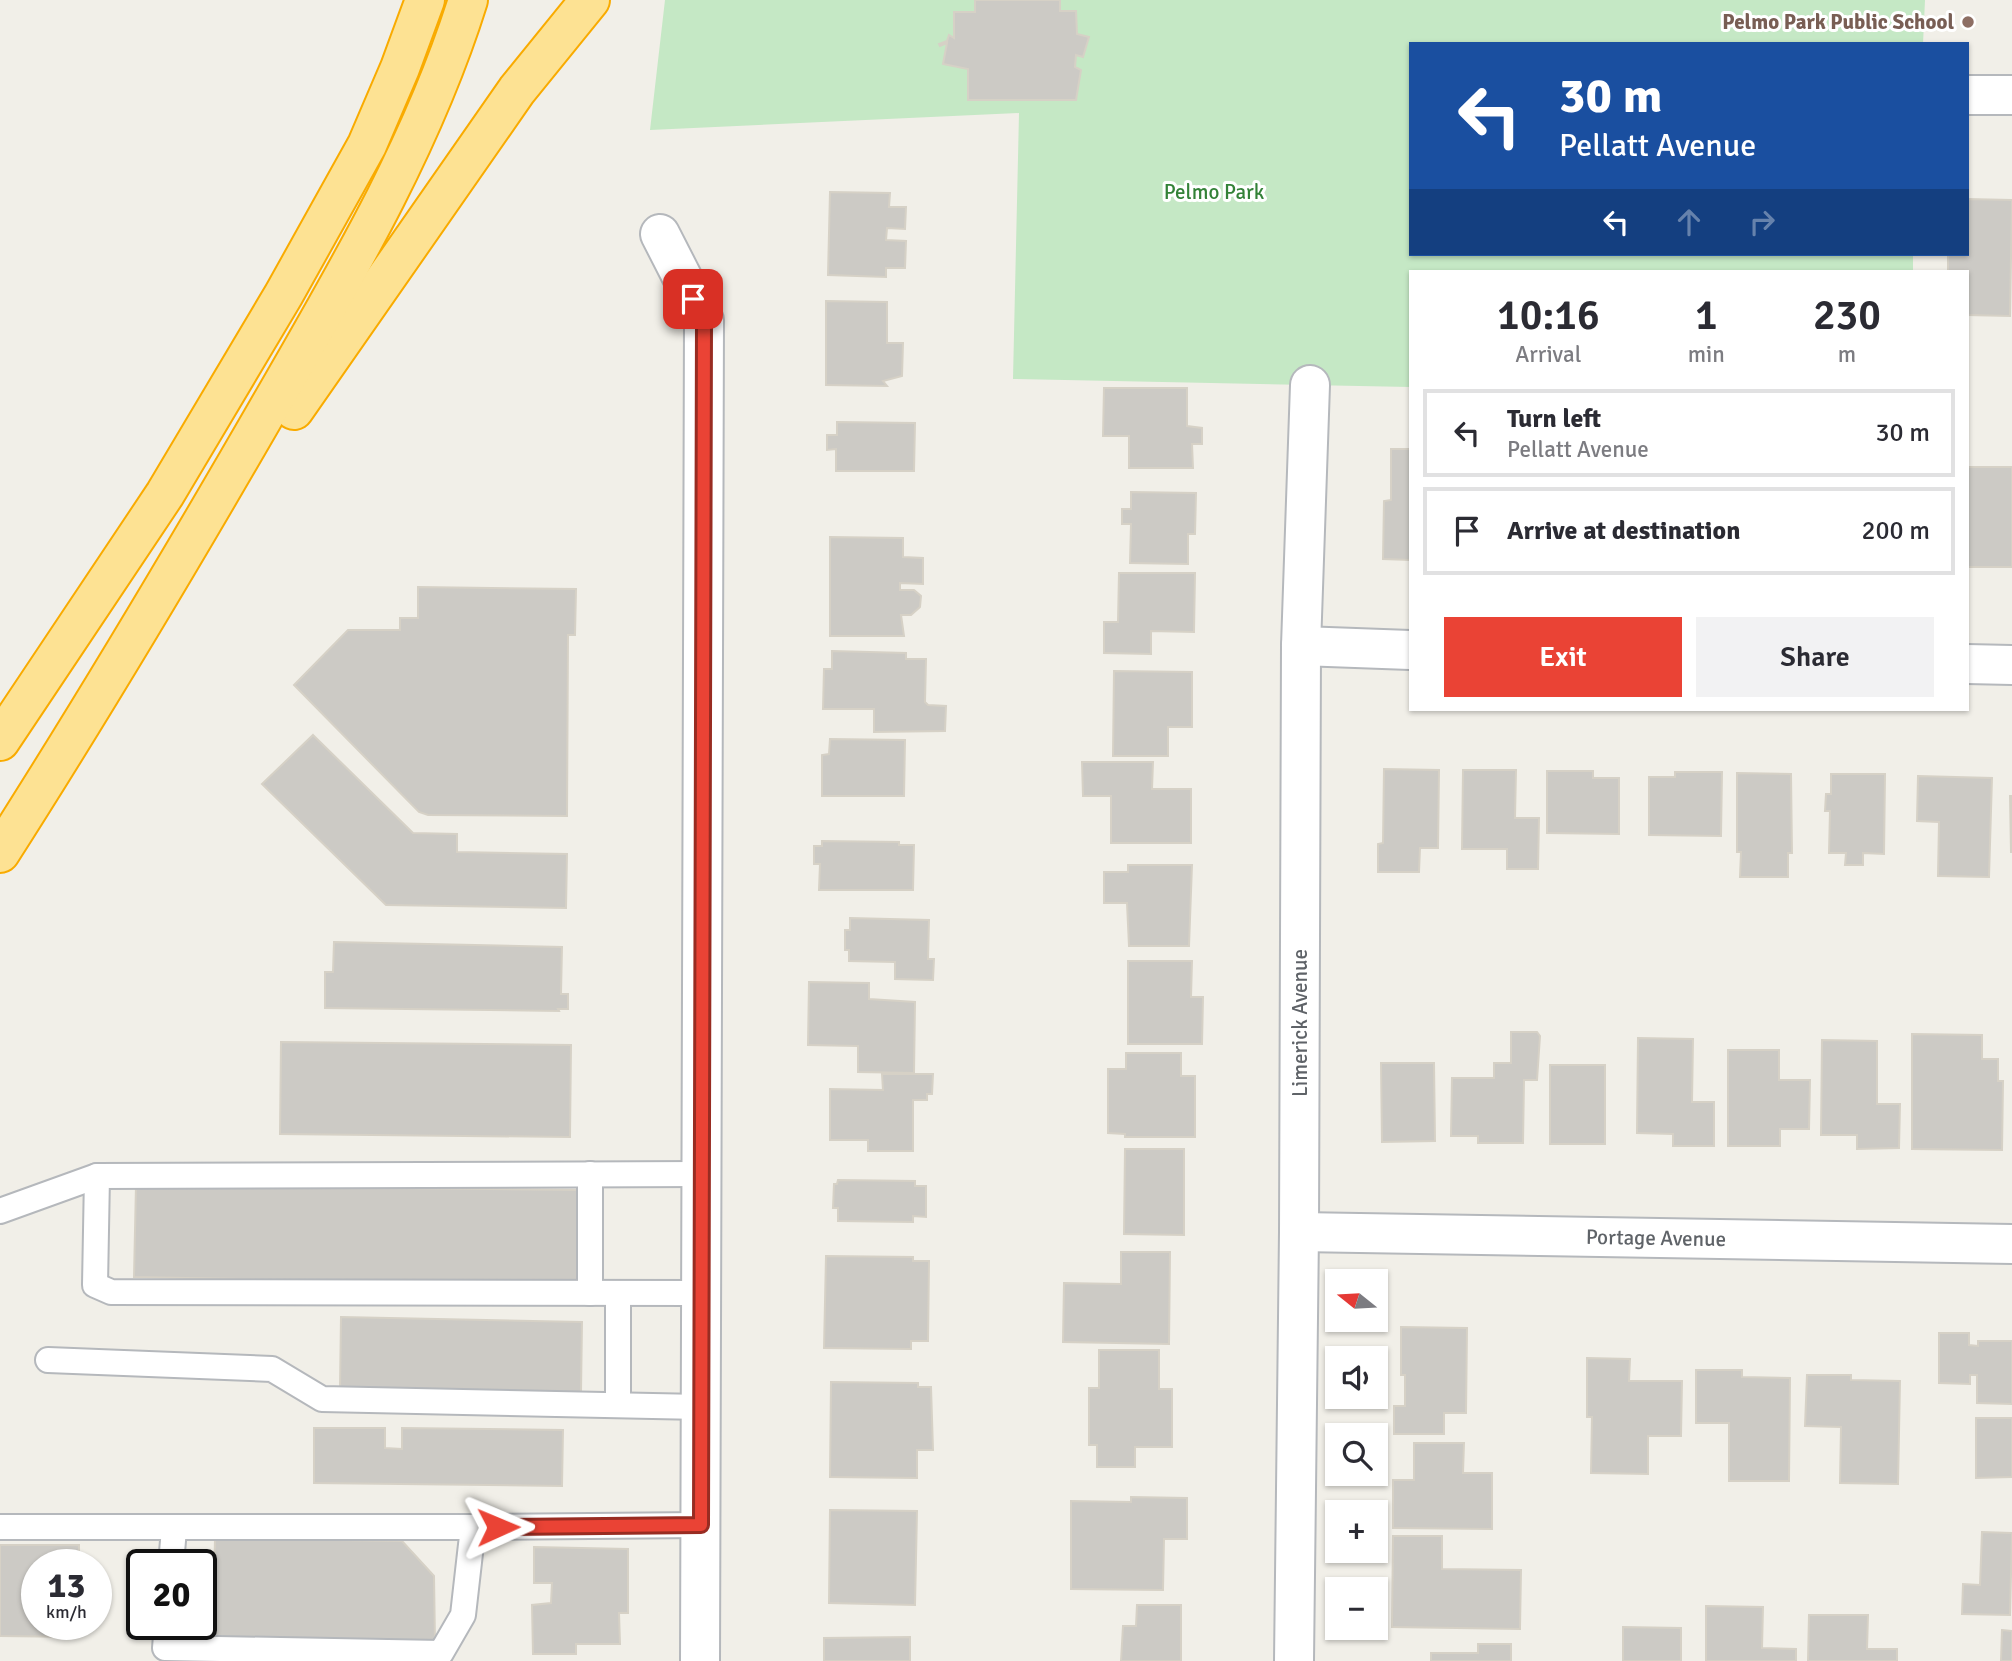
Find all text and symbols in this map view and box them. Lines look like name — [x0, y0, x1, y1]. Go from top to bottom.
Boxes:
place label: Pelmo Park Public School — [1722, 9, 1954, 35]
marker: Pelmo Park Public School — [1960, 14, 1976, 30]
text: 30 m — [1559, 66, 1662, 126]
icon: left — [1444, 70, 1535, 161]
text: Pellatt Avenue — [1559, 126, 1756, 165]
park label: Pelmo Park — [1164, 179, 1265, 205]
icon: left — [1597, 203, 1635, 241]
icon: ahead — [1670, 203, 1708, 241]
icon: right — [1743, 203, 1781, 241]
pin — [663, 269, 723, 329]
icon: arrive — [674, 280, 712, 318]
text: 10:16 — [1497, 290, 1600, 341]
text: 1 — [1695, 290, 1718, 341]
text: 230 — [1813, 290, 1881, 341]
text: Arrival — [1515, 340, 1581, 369]
text: min — [1688, 340, 1725, 369]
text: m — [1838, 340, 1856, 369]
text: Turn left — [1507, 403, 1601, 435]
icon: left — [1448, 414, 1486, 452]
text: 30 m — [1875, 417, 1930, 449]
text: Pellatt Avenue — [1507, 435, 1649, 464]
icon: arrive — [1448, 512, 1486, 550]
text: Arrive at destination — [1507, 515, 1740, 547]
text: 200 m — [1861, 515, 1930, 547]
button: Exit — [1444, 617, 1682, 697]
button: Share — [1696, 617, 1934, 697]
street label: Limerick Avenue — [1287, 949, 1313, 1097]
street label: Portage Avenue — [1586, 1224, 1726, 1252]
north arrow — [1325, 1269, 1388, 1332]
map controls — [1325, 1269, 1388, 1640]
button: sound — [1325, 1346, 1388, 1409]
button: search — [1325, 1423, 1388, 1486]
position arrow — [461, 1490, 535, 1564]
button: + — [1325, 1500, 1388, 1563]
speed limit sign: 20 — [126, 1549, 217, 1640]
text: 13 — [48, 1564, 85, 1607]
button: − — [1325, 1577, 1388, 1640]
text: km/h — [46, 1601, 87, 1623]

